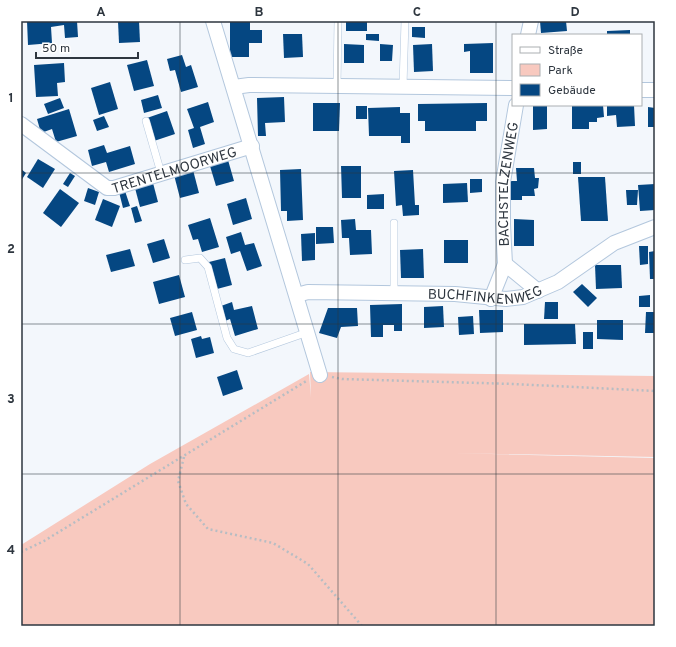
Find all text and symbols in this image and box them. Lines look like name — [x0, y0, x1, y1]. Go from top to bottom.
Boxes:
text: A — [96, 5, 106, 21]
text: B — [255, 5, 264, 21]
text: C — [413, 5, 421, 21]
text: D — [570, 5, 580, 21]
scale bar — [36, 34, 138, 60]
legend — [512, 34, 642, 106]
text: 50 m — [42, 41, 70, 57]
text: Straße — [548, 43, 583, 59]
text: Park — [548, 63, 573, 79]
text: Gebäude — [548, 83, 596, 99]
text: 1 — [8, 91, 14, 107]
street label: BACHSTELZENWEG — [496, 121, 523, 247]
street label: TRENTELMOORWEG — [110, 144, 239, 198]
text: 2 — [7, 242, 15, 258]
street label: BUCHFINKENWEG — [428, 283, 545, 309]
text: 3 — [7, 392, 15, 408]
text: 4 — [7, 543, 15, 559]

